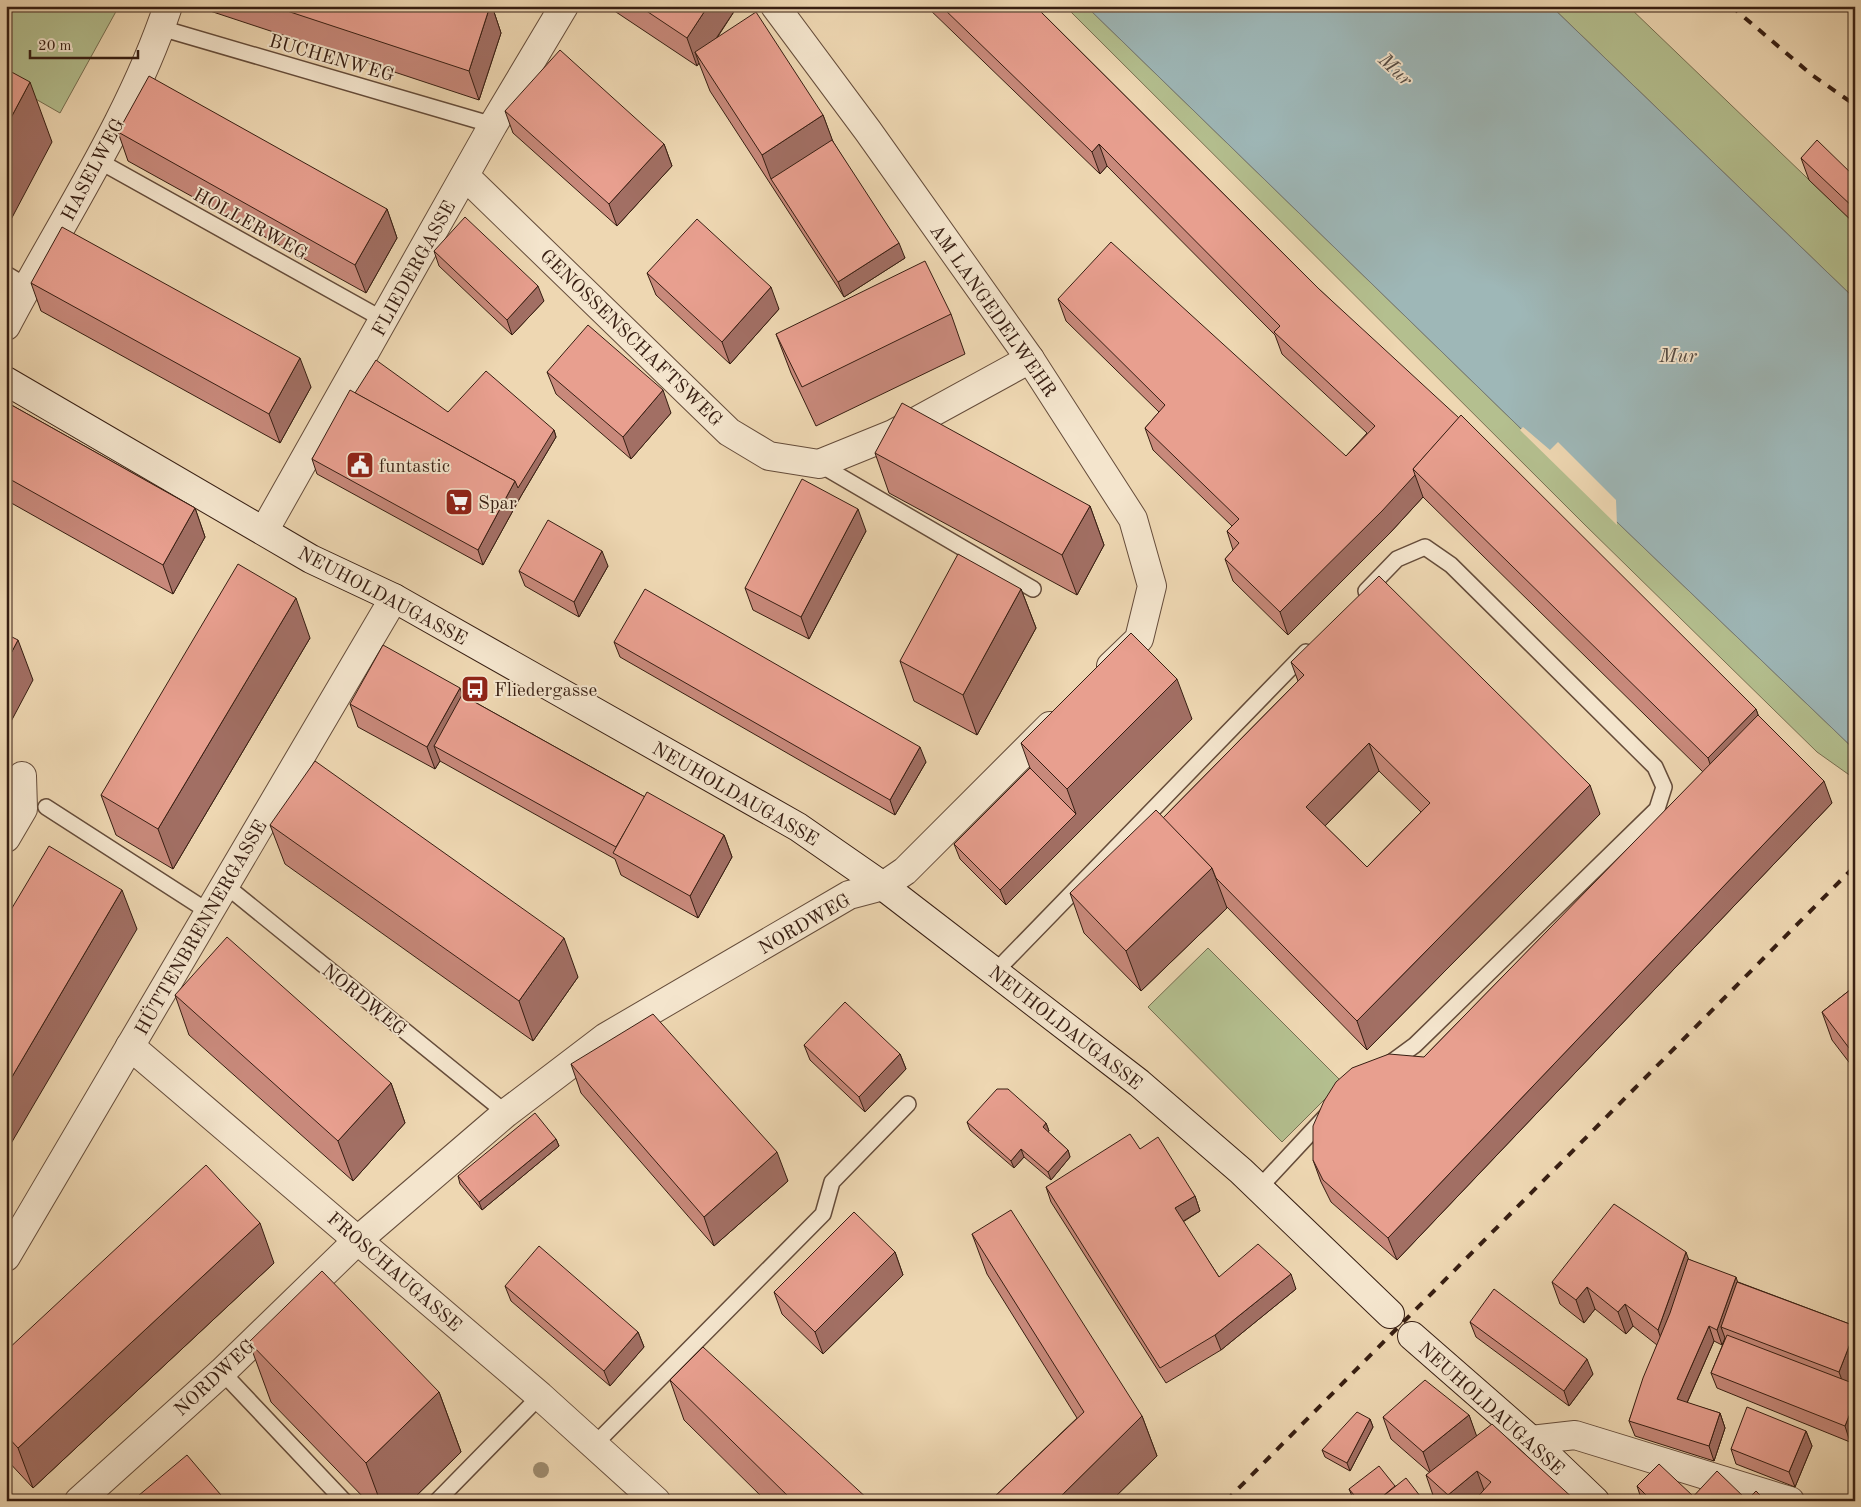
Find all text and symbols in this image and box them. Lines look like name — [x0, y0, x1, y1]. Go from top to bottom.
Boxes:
scale bar — [30, 28, 138, 60]
street label: BUCHENWEG — [266, 32, 396, 86]
text: 20 m — [38, 39, 72, 54]
water label: Mur — [1373, 50, 1416, 91]
street label: HASELWEG — [59, 115, 129, 225]
street label: HOLLERWEG — [189, 186, 310, 265]
street label: FLIEDERGASSE — [370, 198, 460, 340]
street label: AM LANGEDELWEHR — [925, 222, 1059, 401]
street label: GENOSSENSCHAFTSWEG — [535, 247, 725, 431]
water label: Mur — [1658, 347, 1697, 367]
public building icon: funtastic — [345, 450, 375, 480]
place label: funtastic — [379, 458, 450, 477]
supermarket icon: Spar — [444, 487, 474, 517]
place label: Spar — [478, 495, 517, 514]
street label: NEUHOLDAUGASSE — [294, 545, 470, 650]
bus stop icon: Fliedergasse — [460, 674, 490, 704]
place label: Fliedergasse — [494, 682, 597, 701]
street label: NEUHOLDAUGASSE — [648, 740, 821, 851]
street label: HÜTTENBRENNERGASSE — [129, 816, 272, 1039]
street label: NORDWEG — [756, 891, 855, 959]
street label: NORDWEG — [318, 961, 410, 1041]
street label: NEUHOLDAUGASSE — [984, 963, 1145, 1095]
street label: FROSCHAUGASSE — [323, 1210, 464, 1336]
street label: NORDWEG — [172, 1337, 260, 1421]
street label: NEUHOLDAUGASSE — [1414, 1340, 1567, 1480]

